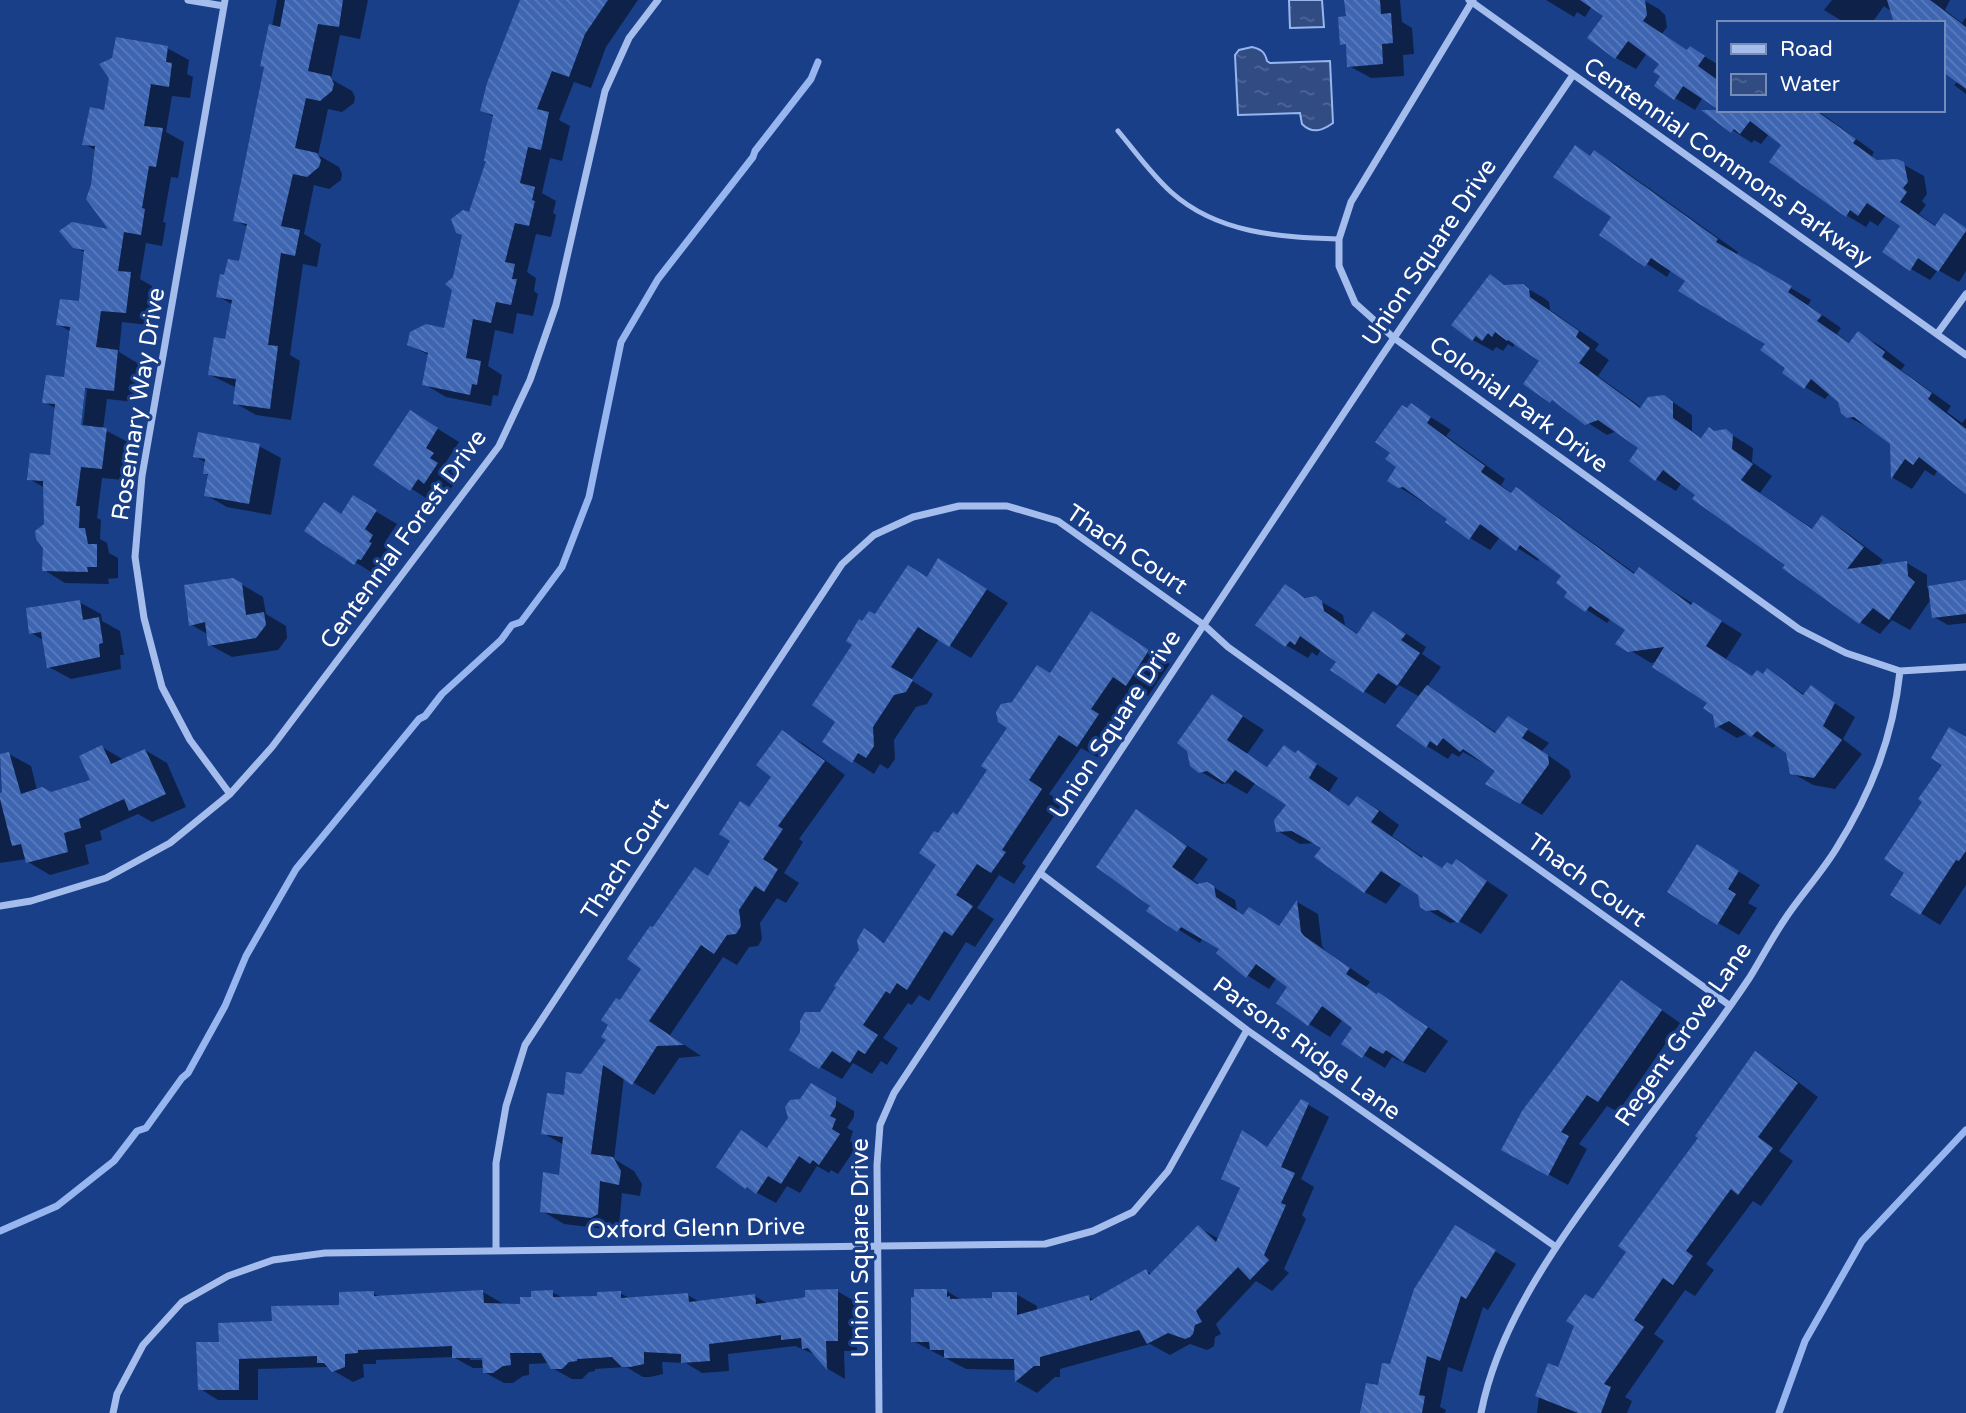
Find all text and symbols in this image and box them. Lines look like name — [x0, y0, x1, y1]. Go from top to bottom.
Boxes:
legend — [1717, 21, 1945, 112]
text: Road — [1780, 37, 1833, 62]
street label: Centennial Commons Parkway — [1578, 51, 1878, 274]
text: Water — [1780, 72, 1840, 97]
street label: Union Square Drive — [1356, 153, 1503, 351]
street label: Rosemary Way Drive — [106, 286, 171, 523]
street label: Colonial Park Drive — [1423, 330, 1614, 479]
street label: Centennial Forest Drive — [314, 424, 493, 655]
street label: Thach Court — [1061, 498, 1193, 601]
street label: Union Square Drive — [1043, 624, 1187, 824]
street label: Thach Court — [575, 793, 676, 926]
street label: Thach Court — [1522, 828, 1652, 933]
street label: Regent Grove Lane — [1609, 936, 1758, 1132]
street label: Parsons Ridge Lane — [1207, 970, 1406, 1126]
street label: Union Square Drive — [846, 1138, 875, 1358]
street label: Oxford Glenn Drive — [587, 1212, 805, 1245]

